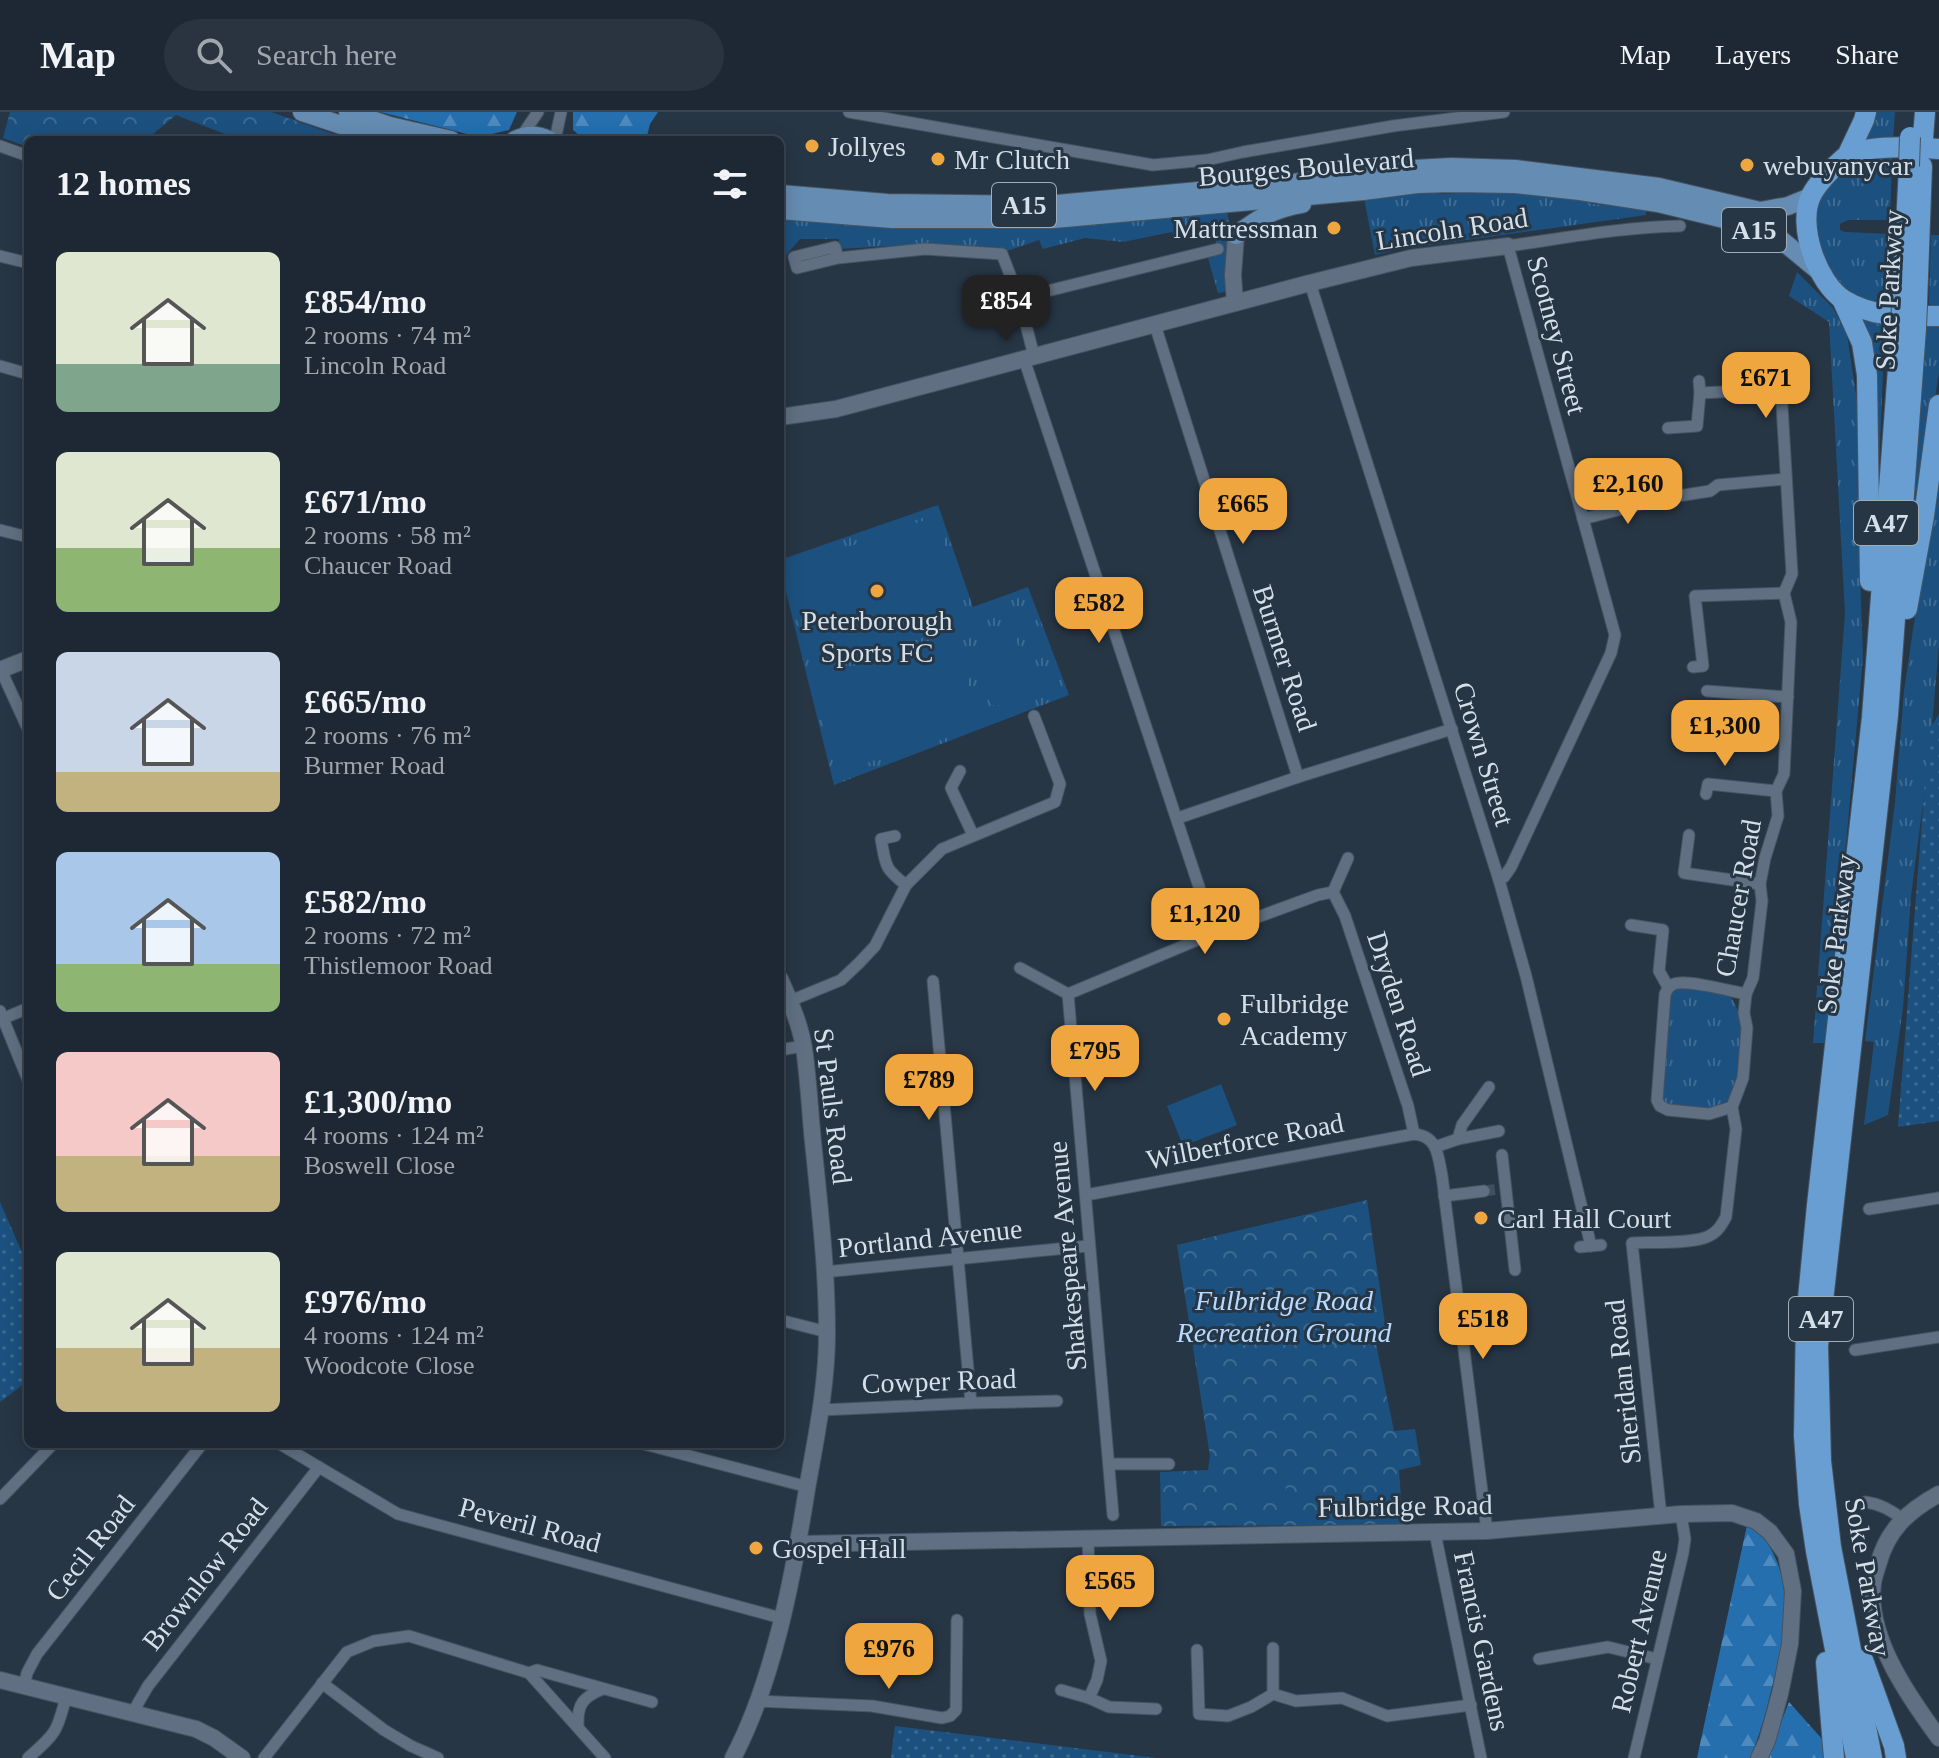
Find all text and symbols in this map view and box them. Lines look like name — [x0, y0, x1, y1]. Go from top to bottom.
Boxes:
search box — [164, 19, 724, 91]
icon: search — [192, 33, 236, 77]
text: Map — [40, 34, 116, 76]
text: Search here — [256, 38, 397, 71]
text: Map — [1620, 39, 1671, 70]
text: Layers — [1715, 39, 1791, 70]
text: Share — [1835, 39, 1899, 70]
place label: Jollyes — [828, 131, 906, 162]
marker: Jollyes — [803, 137, 821, 155]
street label: Bourges Boulevard — [1197, 142, 1415, 192]
place label: Mr Clutch — [954, 144, 1070, 175]
marker: Mr Clutch — [929, 150, 947, 168]
place label: webuyanycar — [1763, 150, 1913, 181]
marker: webuyanycar — [1738, 156, 1756, 174]
icon: filters — [708, 162, 752, 206]
text: 12 homes — [56, 165, 191, 202]
road number: A15 — [992, 183, 1056, 227]
street label: Lincoln Road — [1374, 202, 1530, 256]
road number: A15 — [1722, 208, 1786, 252]
street label: Soke Parkway — [1869, 209, 1909, 371]
place label: Mattressman — [1173, 213, 1318, 244]
marker: Mattressman — [1325, 219, 1343, 237]
street label: Scotney Street — [1521, 252, 1593, 418]
pin: £854 — [959, 275, 1053, 343]
text: £854/mo — [304, 283, 427, 320]
icon: home — [120, 284, 216, 380]
text: £854 — [980, 286, 1032, 315]
text: 2 rooms · 74 m² — [304, 321, 471, 350]
text: Lincoln Road — [304, 351, 446, 380]
pin: £671 — [1719, 352, 1813, 420]
text: £671 — [1740, 363, 1792, 392]
pin: £2,160 — [1563, 458, 1693, 526]
text: £2,160 — [1592, 469, 1664, 498]
pin: £665 — [1196, 478, 1290, 546]
text: £671/mo — [304, 483, 427, 520]
icon: home — [120, 484, 216, 580]
text: £665 — [1217, 489, 1269, 518]
road number: A47 — [1854, 501, 1918, 545]
text: 2 rooms · 58 m² — [304, 521, 471, 550]
text: Chaucer Road — [304, 551, 452, 580]
pin: £582 — [1052, 577, 1146, 645]
street label: Burmer Road — [1247, 581, 1323, 735]
marker: Peterborough Sports FC — [868, 582, 886, 600]
text: £582 — [1073, 588, 1125, 617]
place label: Peterborough Sports FC — [802, 605, 952, 668]
street label: Crown Street — [1447, 678, 1521, 830]
text: £665/mo — [304, 683, 427, 720]
icon: home — [120, 684, 216, 780]
pin: £1,300 — [1660, 700, 1790, 768]
text: £1,300 — [1689, 711, 1761, 740]
text: 2 rooms · 76 m² — [304, 721, 471, 750]
text: Burmer Road — [304, 751, 445, 780]
street label: Chaucer Road — [1709, 817, 1767, 979]
street label: Soke Parkway — [1811, 852, 1861, 1016]
text: £582/mo — [304, 883, 427, 920]
icon: home — [120, 884, 216, 980]
pin: £1,120 — [1140, 888, 1270, 956]
text: £1,120 — [1169, 899, 1241, 928]
text: 2 rooms · 72 m² — [304, 921, 471, 950]
street label: Dryden Road — [1361, 928, 1437, 1080]
text: Thistlemoor Road — [304, 951, 492, 980]
place label: Fulbridge Academy — [1240, 988, 1349, 1051]
marker: Fulbridge Academy — [1215, 1010, 1233, 1028]
pin: £795 — [1048, 1025, 1142, 1093]
street label: St Pauls Road — [808, 1026, 858, 1186]
text: £795 — [1069, 1036, 1121, 1065]
pin: £789 — [882, 1054, 976, 1122]
text: £789 — [903, 1065, 955, 1094]
text: £1,300/mo — [304, 1083, 452, 1120]
icon: home — [120, 1084, 216, 1180]
street label: Wilberforce Road — [1144, 1107, 1346, 1175]
text: 4 rooms · 124 m² — [304, 1121, 484, 1150]
street label: Shakespeare Avenue — [1042, 1140, 1092, 1372]
text: Boswell Close — [304, 1151, 455, 1180]
place label: Carl Hall Court — [1497, 1203, 1671, 1234]
marker: Carl Hall Court — [1472, 1209, 1490, 1227]
street label: Portland Avenue — [836, 1213, 1024, 1263]
text: £976/mo — [304, 1283, 427, 1320]
icon: home — [120, 1284, 216, 1380]
park label: Fulbridge Road Recreation Ground — [1176, 1285, 1392, 1348]
pin: £518 — [1436, 1293, 1530, 1361]
road number: A47 — [1789, 1297, 1853, 1341]
street label: Sheridan Road — [1599, 1298, 1647, 1466]
text: £518 — [1457, 1304, 1509, 1333]
text: 4 rooms · 124 m² — [304, 1321, 484, 1350]
text: Woodcote Close — [304, 1351, 475, 1380]
street label: Cowper Road — [861, 1363, 1017, 1399]
street label: Cecil Road — [39, 1489, 141, 1607]
street label: Fulbridge Road — [1317, 1489, 1493, 1523]
street label: Peveril Road — [456, 1491, 604, 1559]
street label: Brownlow Road — [136, 1492, 274, 1656]
street label: Soke Parkway — [1839, 1495, 1897, 1659]
place label: Gospel Hall — [772, 1533, 907, 1564]
marker: Gospel Hall — [747, 1539, 765, 1557]
street label: Robert Avenue — [1605, 1546, 1673, 1716]
street label: Francis Gardens — [1448, 1548, 1516, 1734]
pin: £565 — [1063, 1555, 1157, 1623]
text: £565 — [1084, 1566, 1136, 1595]
pin: £976 — [842, 1623, 936, 1691]
text: £976 — [863, 1634, 915, 1663]

